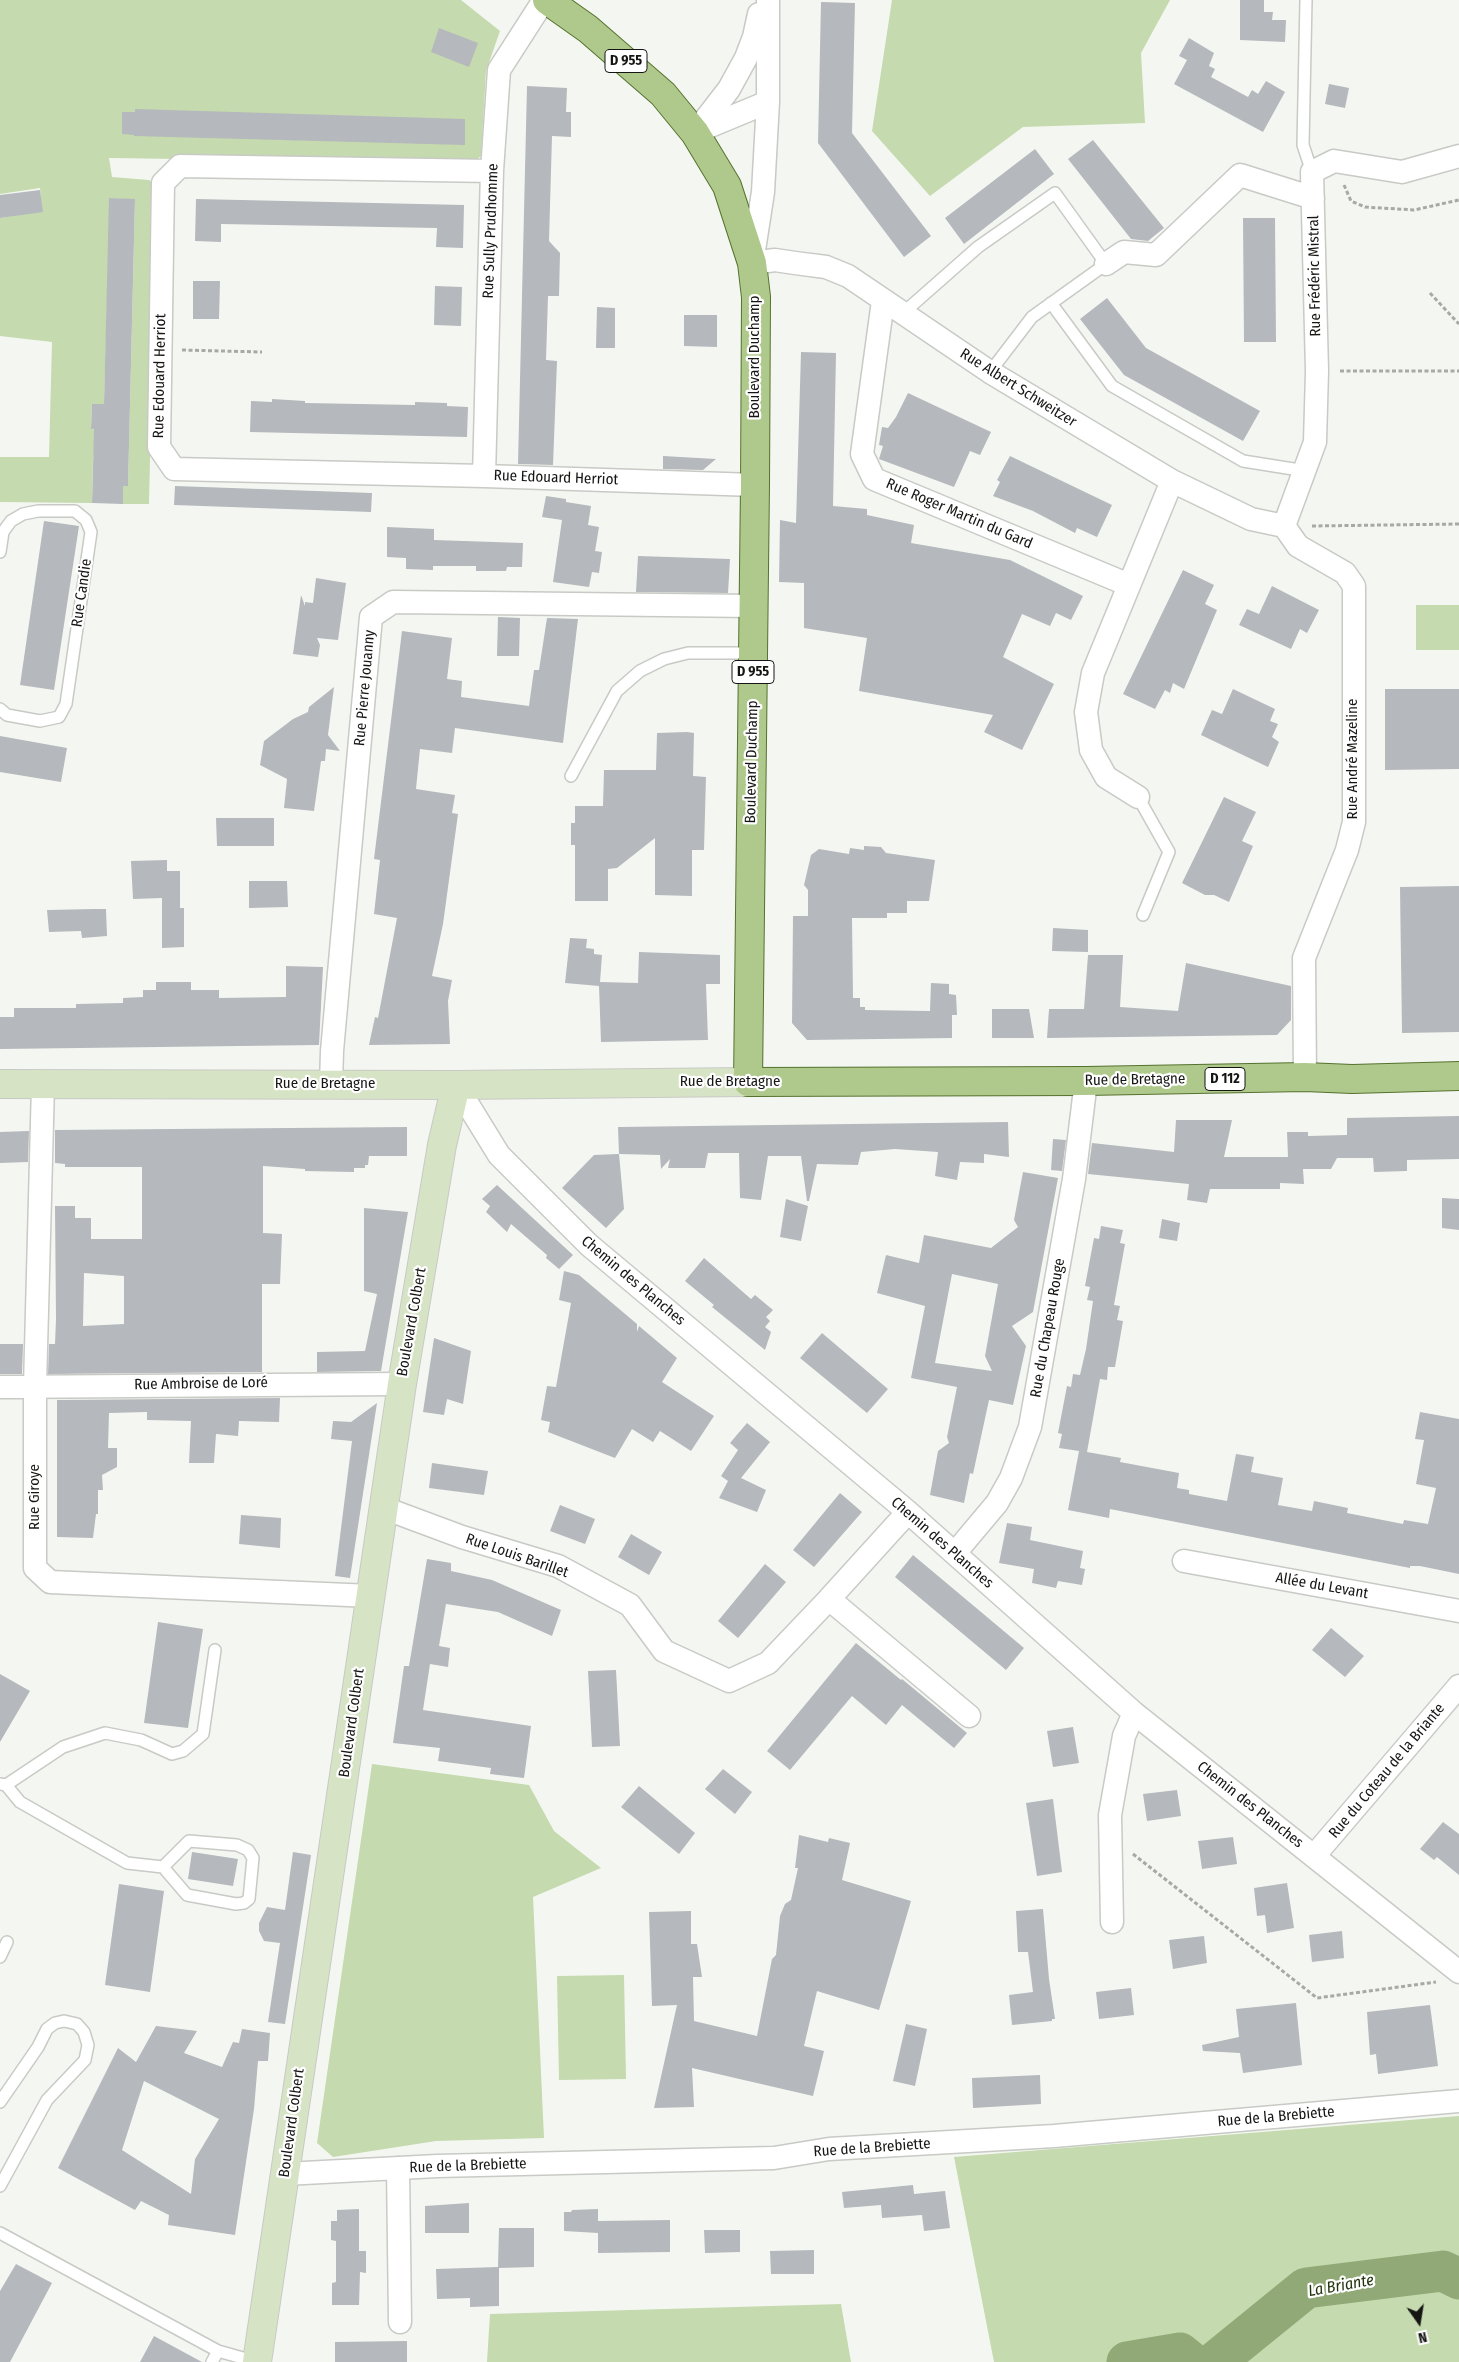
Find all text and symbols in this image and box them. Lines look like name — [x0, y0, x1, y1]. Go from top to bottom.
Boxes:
road number: D 955 — [605, 49, 647, 72]
street label: Rue Sully Prudhomme — [480, 163, 502, 299]
street label: Rue Frédéric Mistral — [1305, 215, 1325, 337]
street label: Boulevard Duchamp — [746, 295, 764, 419]
street label: Rue Edouard Herriot — [150, 313, 170, 439]
street label: Rue Albert Schweitzer — [956, 345, 1080, 431]
street label: Rue Edouard Herriot — [493, 467, 619, 489]
street label: Rue Roger Martin du Gard — [883, 475, 1035, 553]
street label: Rue Candie — [68, 558, 96, 628]
street label: Rue Pierre Jouanny — [351, 629, 379, 747]
road number: D 955 — [732, 660, 774, 684]
street label: Rue André Mazeline — [1344, 699, 1362, 819]
street label: Boulevard Duchamp — [742, 700, 762, 824]
road number: D 112 — [1205, 1068, 1245, 1090]
street label: Rue de Bretagne — [1084, 1070, 1186, 1090]
street label: Rue de Bretagne — [680, 1073, 780, 1091]
street label: Rue de Bretagne — [275, 1075, 375, 1093]
street label: Chemin des Planches — [577, 1232, 689, 1330]
street label: Rue du Chapeau Rouge — [1027, 1257, 1069, 1399]
street label: Boulevard Colbert — [394, 1266, 430, 1378]
street label: Rue Ambroise de Loré — [134, 1374, 268, 1394]
street label: Rue Giroye — [26, 1464, 44, 1530]
street label: Chemin des Planches — [887, 1494, 997, 1592]
street label: Rue Louis Barillet — [463, 1530, 571, 1582]
street label: Allée du Levant — [1274, 1569, 1370, 1603]
street label: Boulevard Colbert — [335, 1667, 369, 1779]
street label: Rue du Coteau de la Briante — [1325, 1700, 1449, 1842]
street label: Chemin des Planches — [1193, 1758, 1307, 1852]
street label: Boulevard Colbert — [275, 2067, 309, 2179]
street label: Rue de la Brebiette — [1217, 2103, 1335, 2131]
street label: Rue de la Brebiette — [813, 2135, 931, 2161]
street label: Rue de la Brebiette — [409, 2155, 527, 2177]
water label: La Briante — [1307, 2271, 1375, 2301]
north arrow — [1394, 2297, 1444, 2347]
text: N — [1416, 2328, 1428, 2346]

